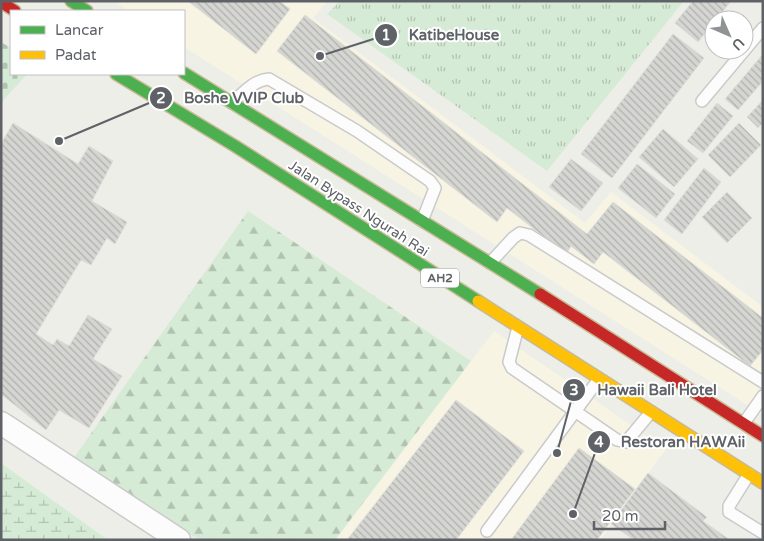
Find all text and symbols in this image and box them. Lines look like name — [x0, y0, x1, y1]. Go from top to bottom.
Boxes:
legend — [10, 10, 185, 75]
north arrow — [704, 10, 754, 60]
callout: KatibeHouse — [374, 20, 509, 50]
text: Lancar — [55, 21, 104, 39]
text: 1 — [381, 26, 391, 44]
text: KatibeHouse — [409, 26, 500, 44]
text: U — [728, 34, 748, 54]
text: Padat — [55, 46, 97, 64]
callout: Boshe VVIP Club — [149, 83, 314, 113]
text: 2 — [156, 89, 166, 107]
text: Boshe VVIP Club — [184, 89, 305, 107]
street label: Jalan Bypass Ngurah Rai — [285, 157, 432, 260]
road number: AH2 — [421, 268, 459, 288]
callout: Hawaii Bali Hotel — [562, 375, 726, 405]
text: 3 — [569, 381, 579, 399]
text: Hawaii Bali Hotel — [597, 381, 717, 399]
callout: Restoran HAWAii — [586, 427, 756, 457]
text: 4 — [594, 433, 604, 451]
text: Restoran HAWAii — [621, 433, 745, 451]
scale bar — [594, 498, 665, 530]
text: 20 m — [602, 507, 639, 525]

